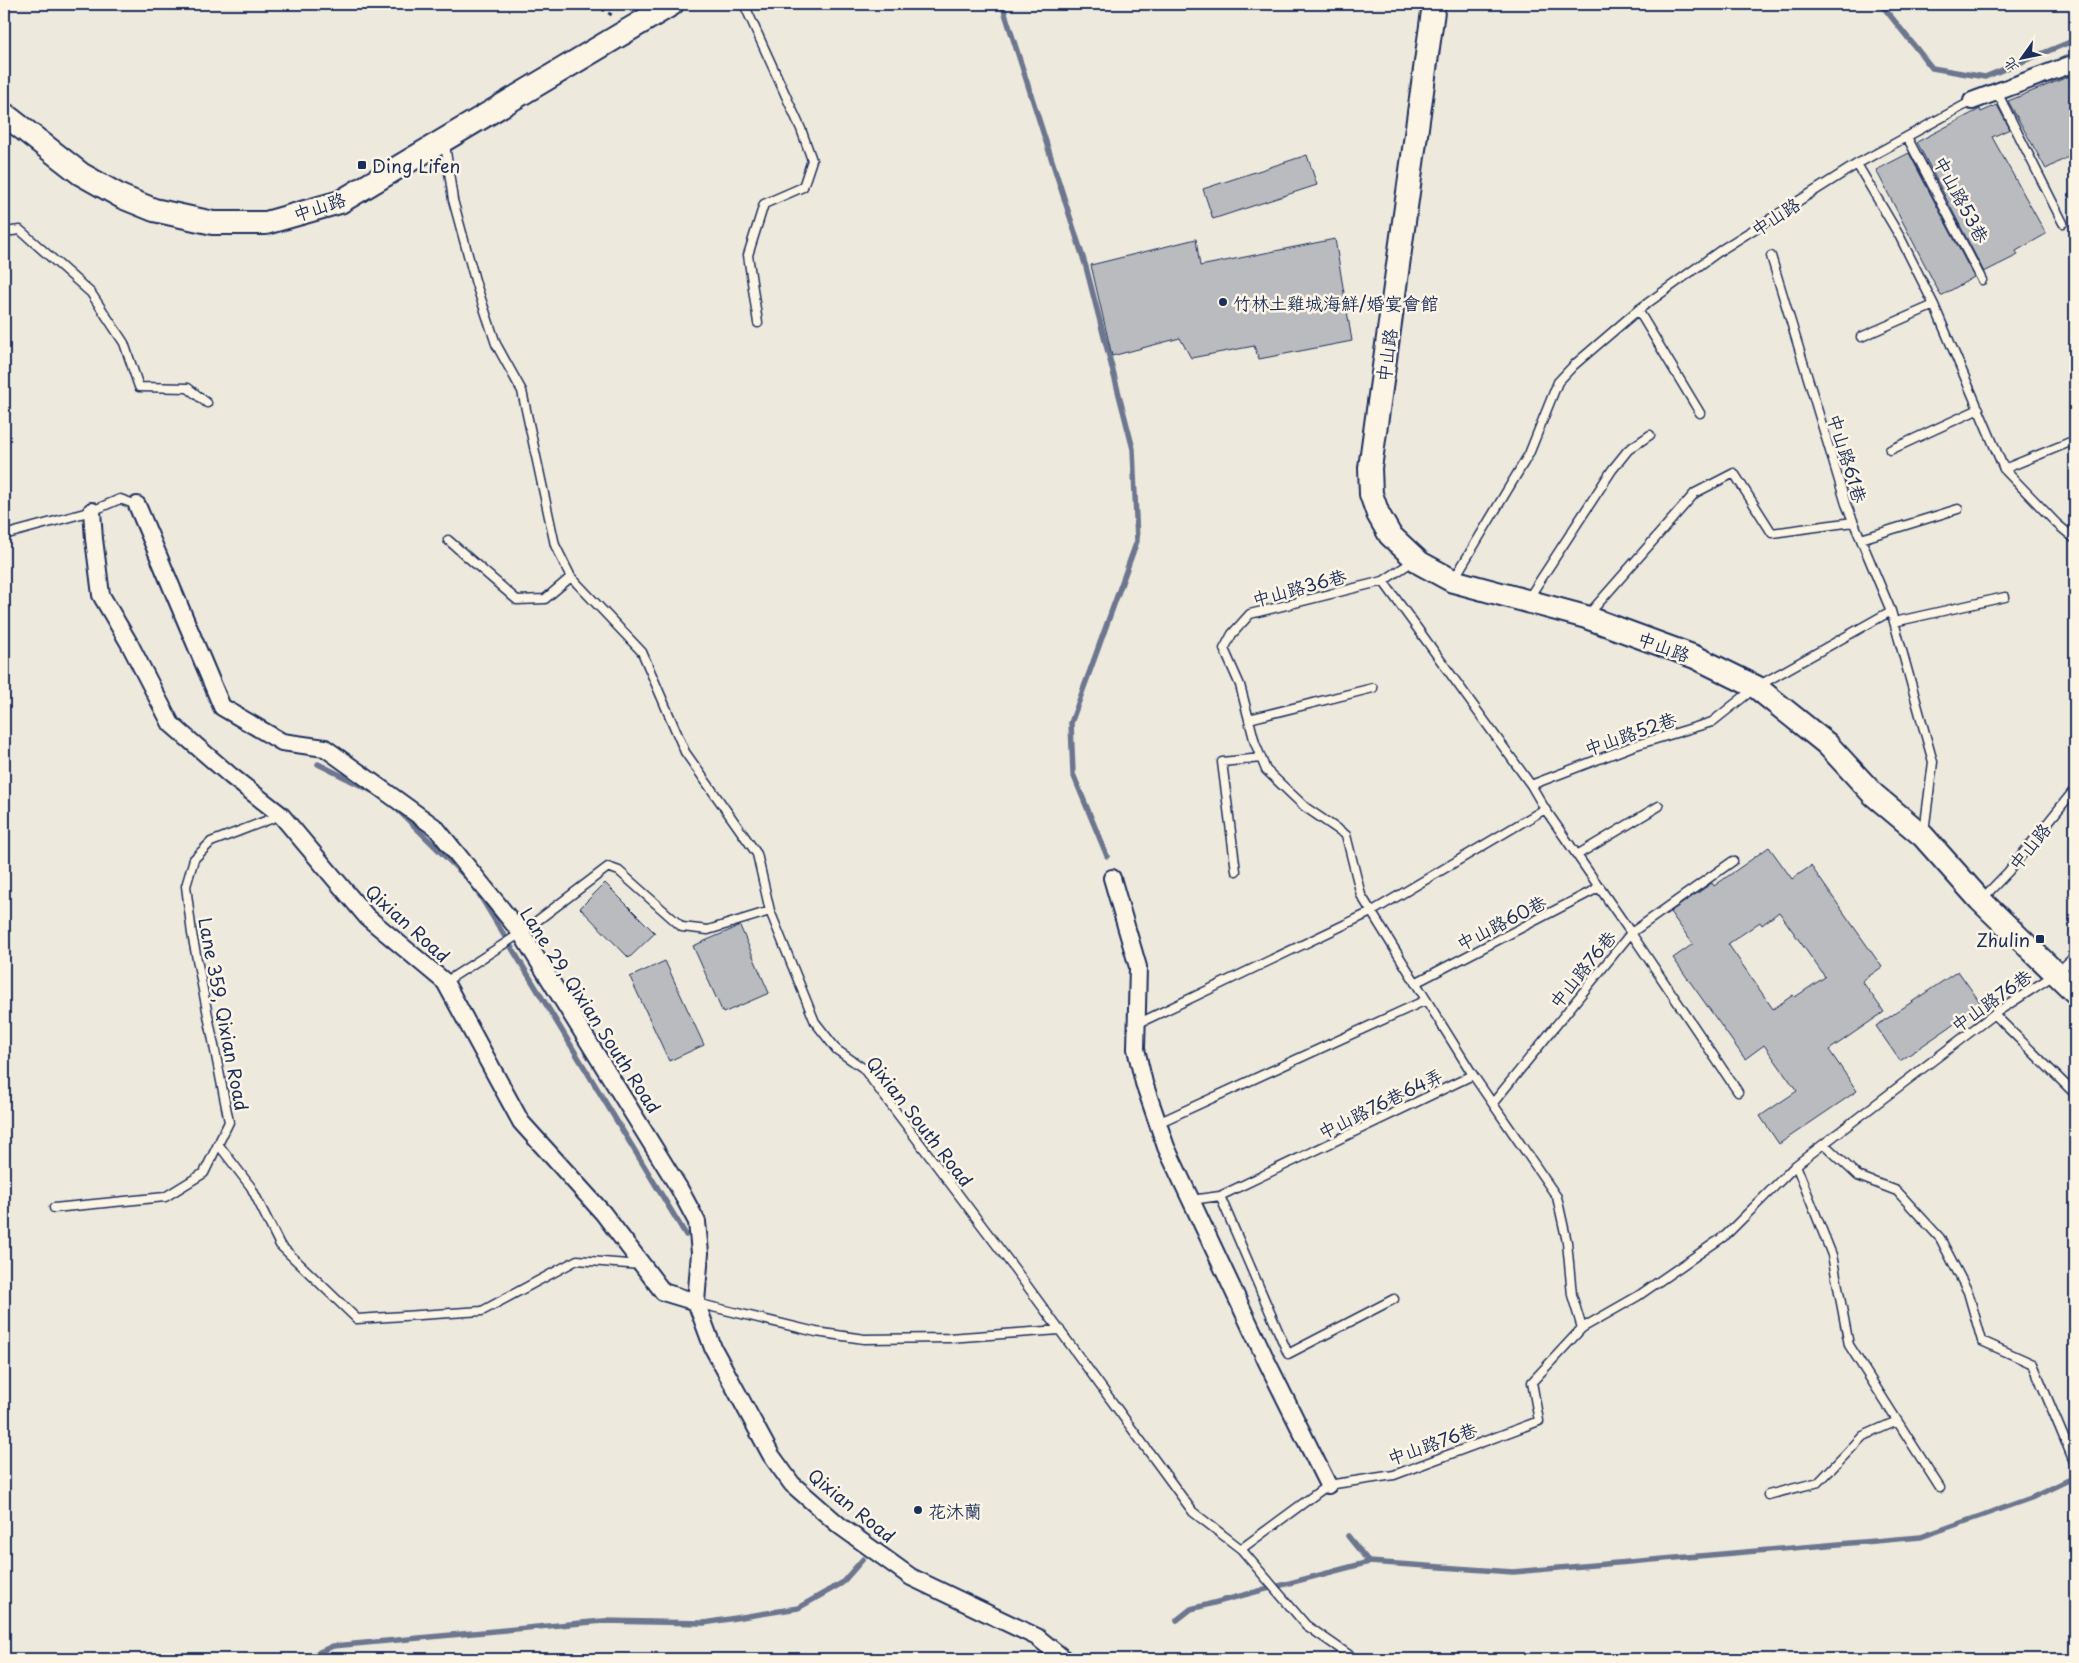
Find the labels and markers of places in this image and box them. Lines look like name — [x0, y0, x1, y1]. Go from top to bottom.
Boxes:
place label: Ding Lifen — [372, 152, 460, 179]
marker: Ding Lifen — [356, 159, 368, 171]
place label: 竹林土雞城海鮮/婚宴會館 — [1233, 289, 1438, 316]
marker: 竹林土雞城海鮮/婚宴會館 — [1217, 296, 1229, 308]
place label: Zhulin — [1976, 926, 2030, 953]
marker: Zhulin — [2034, 933, 2046, 945]
place label: 花沐蘭 — [928, 1497, 982, 1524]
marker: 花沐蘭 — [912, 1504, 924, 1516]

